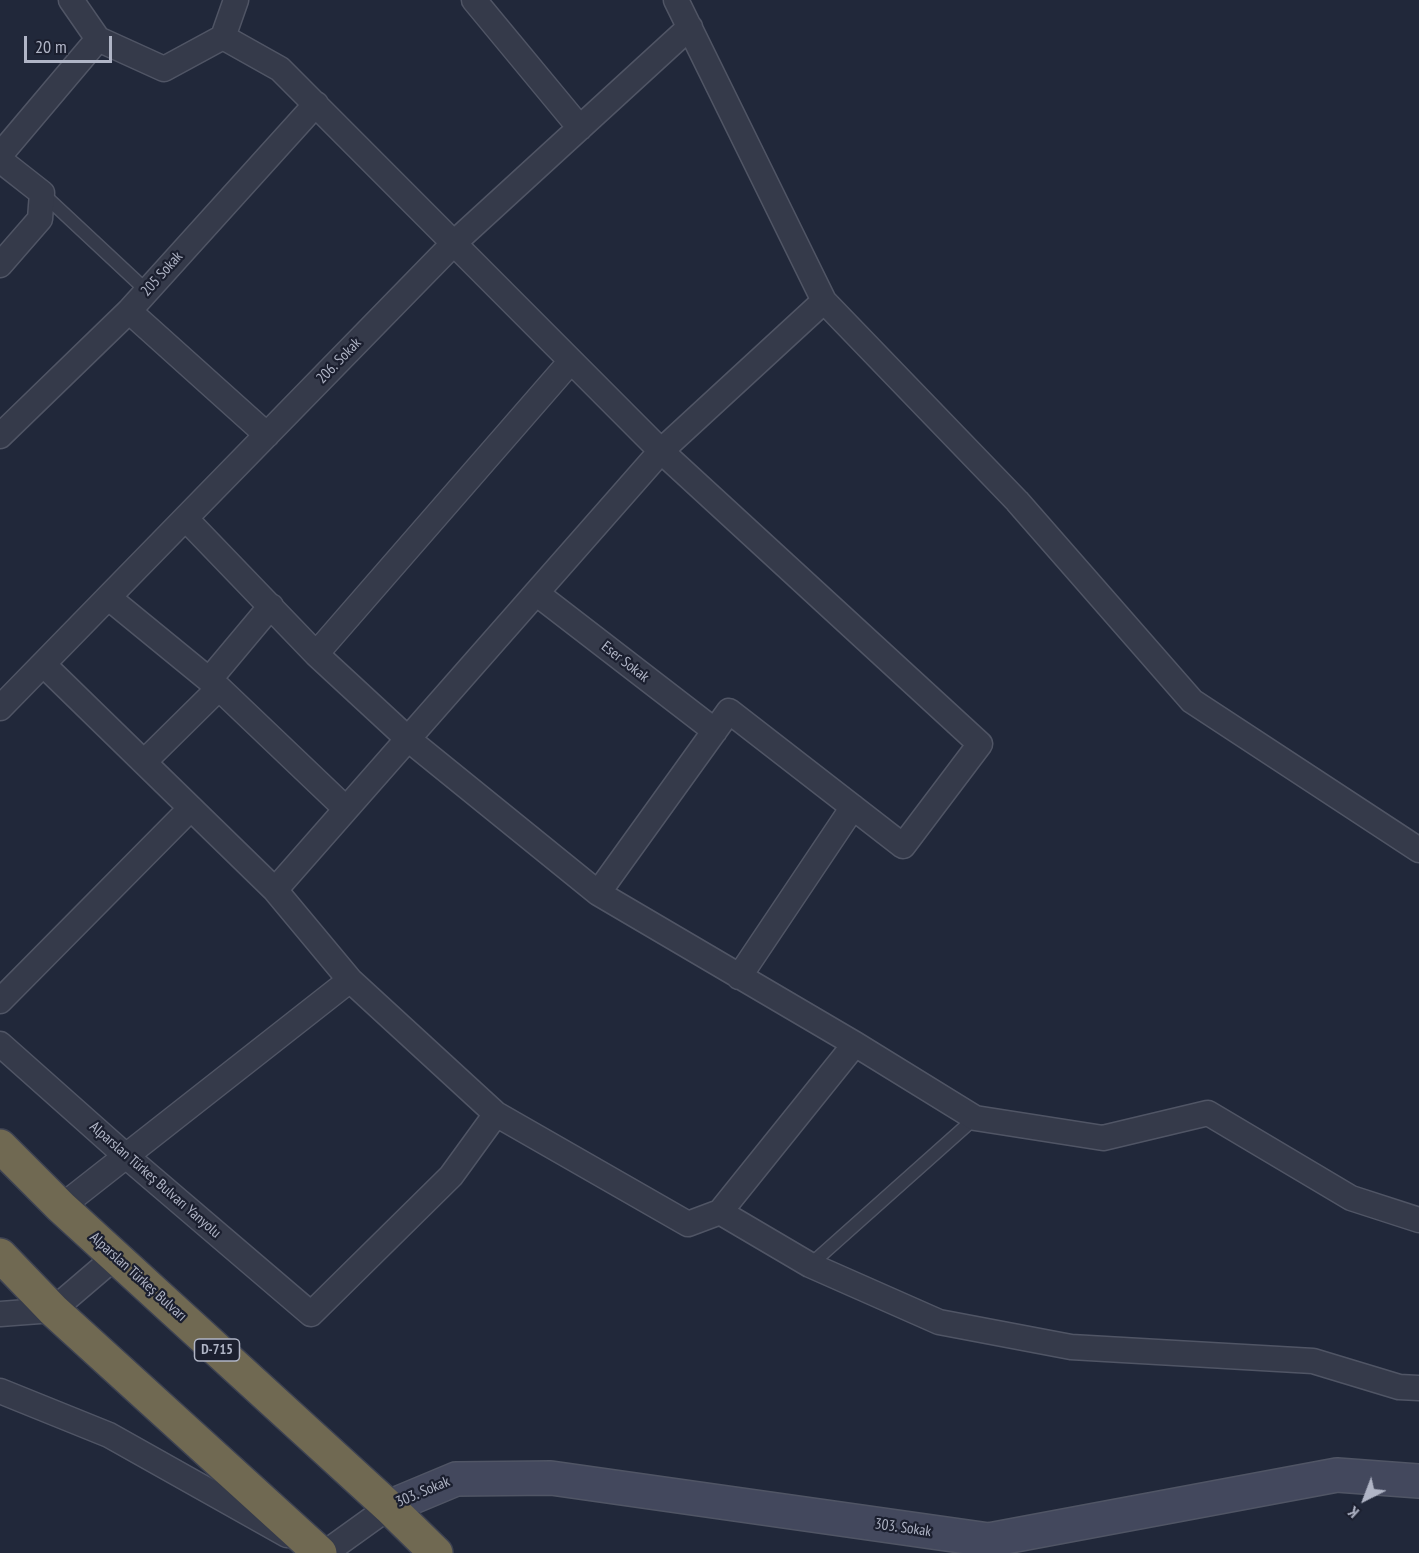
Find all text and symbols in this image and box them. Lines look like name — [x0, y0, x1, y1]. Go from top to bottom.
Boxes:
scale bar — [27, 24, 116, 62]
text: 20 m — [35, 35, 67, 58]
street label: 205 Sokak — [137, 248, 187, 300]
street label: 206. Sokak — [313, 334, 365, 388]
street label: Eser Sokak — [598, 638, 652, 686]
street label: Alparslan Türkeş Bulvarı Yanyolu — [86, 1118, 224, 1242]
street label: Alparslan Türkeş Bulvarı — [86, 1229, 190, 1325]
road number: D-715 — [194, 1339, 240, 1361]
north arrow — [1335, 1469, 1395, 1529]
street label: 303. Sokak — [393, 1473, 453, 1511]
text: K — [1343, 1502, 1363, 1523]
street label: 303. Sokak — [874, 1515, 932, 1541]

